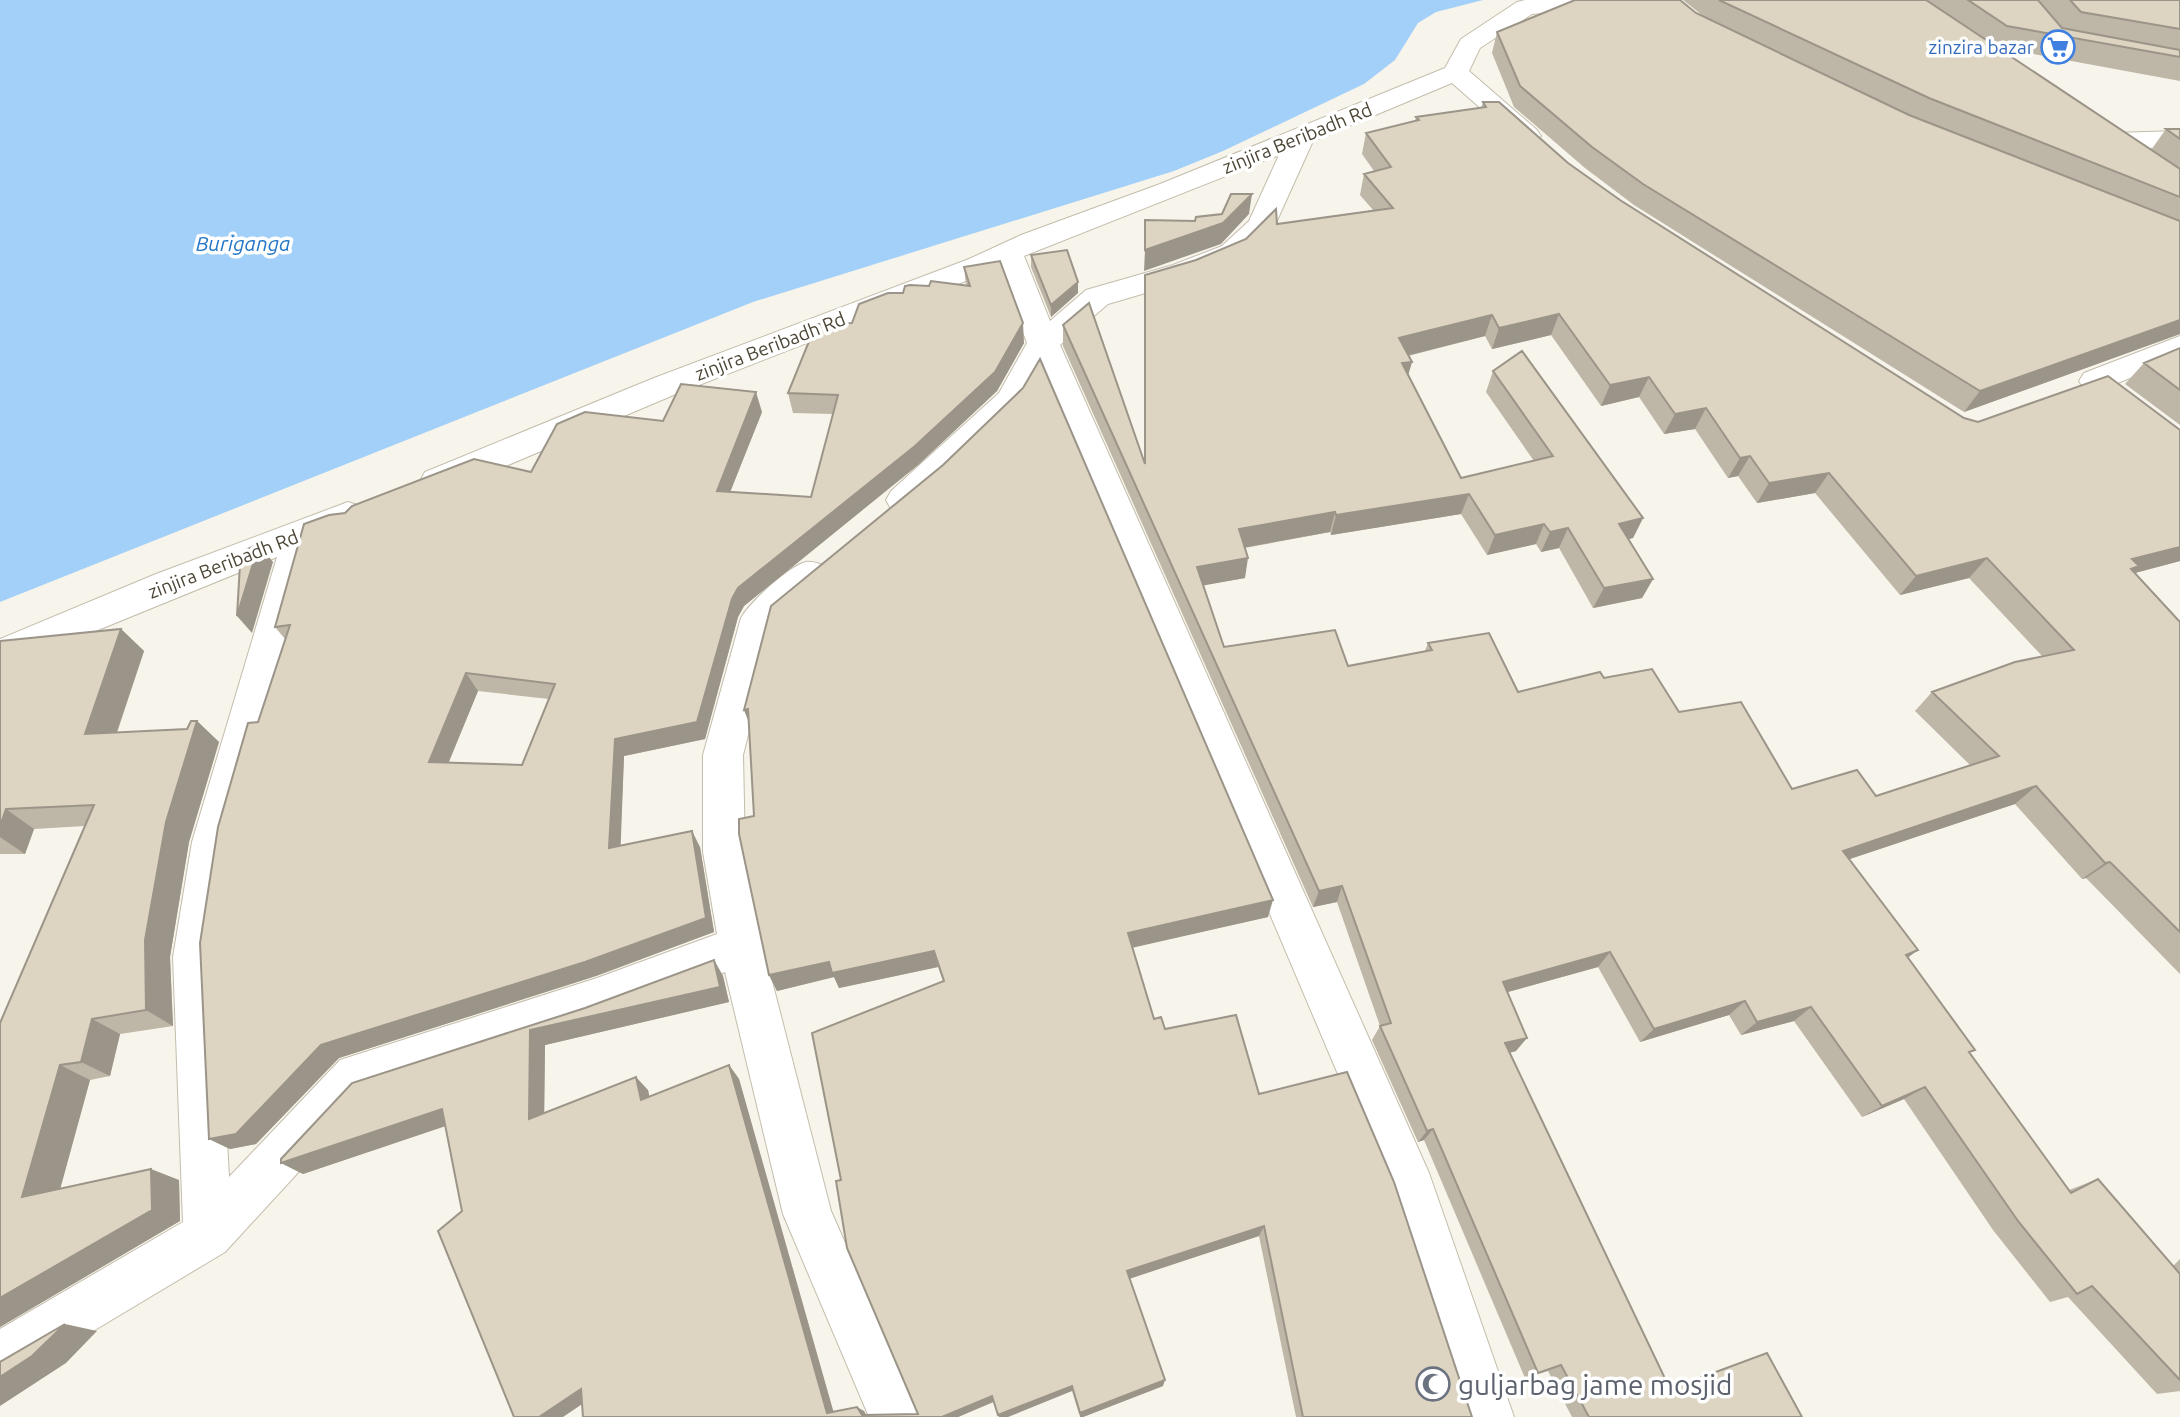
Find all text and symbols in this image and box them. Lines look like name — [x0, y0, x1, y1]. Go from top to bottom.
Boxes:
supermarket icon: zinzira bazar — [2039, 28, 2077, 66]
place label: zinzira bazar — [1929, 36, 2034, 58]
street label: zinjira Beribadh Rd — [1219, 98, 1375, 178]
water label: Buriganga — [196, 231, 290, 255]
street label: zinjira Beribadh Rd — [692, 307, 848, 385]
street label: zinjira Beribadh Rd — [145, 525, 301, 603]
mosque icon: guljarbag jame mosjid — [1414, 1365, 1452, 1403]
place label: guljarbag jame mosjid — [1458, 1369, 1732, 1400]

